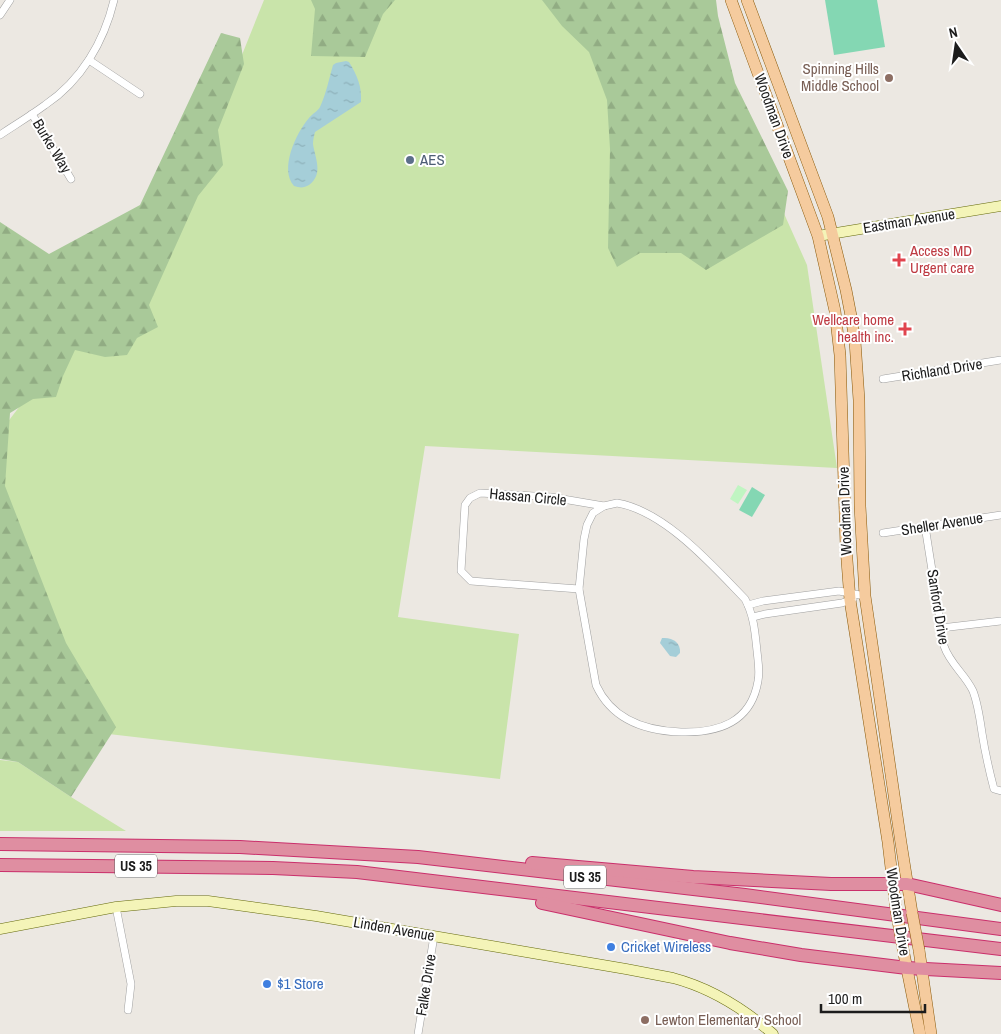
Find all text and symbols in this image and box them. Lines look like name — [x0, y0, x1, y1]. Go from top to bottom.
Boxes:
north arrow — [931, 20, 981, 70]
text: N — [947, 23, 959, 42]
place label: Spinning Hills Middle School — [801, 58, 879, 96]
street label: Woodman Drive — [749, 71, 800, 161]
marker: Spinning Hills Middle School — [883, 72, 895, 84]
street label: Burke Way — [28, 115, 77, 177]
place label: AES — [419, 149, 445, 170]
marker: AES — [404, 154, 416, 166]
street label: Eastman Avenue — [861, 203, 957, 238]
place label: Access MD Urgent care — [909, 240, 974, 278]
marker: Access MD Urgent care — [892, 253, 906, 267]
place label: Wellcare home health inc. — [812, 309, 894, 347]
marker: Wellcare home health inc. — [898, 322, 912, 336]
street label: Richland Drive — [900, 353, 984, 386]
street label: Woodman Drive — [832, 466, 857, 556]
street label: Hassan Circle — [489, 483, 568, 510]
street label: Sheller Avenue — [900, 507, 984, 540]
street label: Sanford Drive — [922, 568, 955, 646]
road number: US 35 — [115, 854, 157, 878]
road number: US 35 — [564, 866, 606, 889]
street label: Woodman Drive — [881, 866, 916, 957]
street label: Linden Avenue — [352, 911, 436, 946]
place label: Cricket Wireless — [621, 936, 711, 957]
marker: Cricket Wireless — [605, 941, 617, 953]
street label: Falke Drive — [410, 952, 441, 1017]
place label: $1 Store — [277, 973, 324, 994]
marker: $1 Store — [261, 978, 273, 990]
scale bar — [821, 982, 925, 1014]
text: 100 m — [828, 988, 862, 1009]
place label: Lewton Elementary School — [655, 1009, 801, 1030]
marker: Lewton Elementary School — [639, 1014, 651, 1026]

